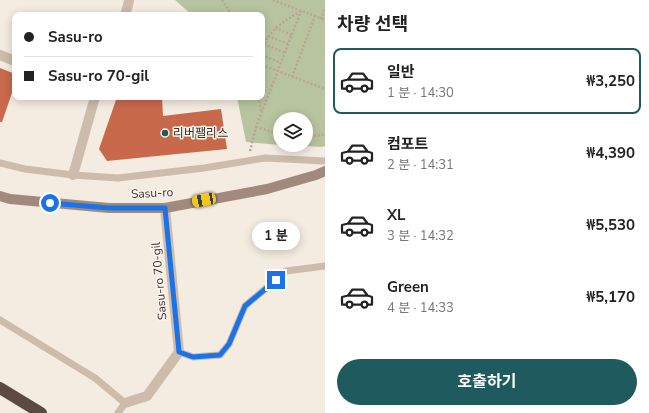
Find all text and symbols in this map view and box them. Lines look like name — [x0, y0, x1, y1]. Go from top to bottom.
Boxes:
text: 차량 선택 — [337, 12, 408, 36]
text: Sasu-ro — [48, 27, 103, 47]
text: 일반 — [387, 62, 415, 82]
icon: car — [339, 63, 375, 99]
text: Sasu-ro 70-gil — [48, 66, 149, 86]
text: ₩3,250 — [586, 71, 635, 91]
text: 1 분 · 14:30 — [387, 84, 454, 102]
map controls — [273, 112, 313, 152]
button: layers — [273, 112, 313, 152]
place label: 리버팰리스 — [173, 125, 228, 141]
marker: 리버팰리스 — [160, 128, 170, 138]
text: 컴포트 — [387, 134, 428, 154]
icon: car — [339, 135, 375, 171]
text: ₩4,390 — [586, 143, 635, 163]
text: 2 분 · 14:31 — [387, 156, 454, 174]
street label: Sasu-ro — [130, 184, 174, 202]
car — [191, 192, 217, 208]
route start — [41, 194, 59, 212]
text: XL — [387, 205, 406, 225]
icon: car — [339, 207, 375, 243]
text: ₩5,530 — [586, 215, 635, 235]
callout: 1 분 — [252, 222, 300, 250]
text: 1 분 — [264, 227, 288, 245]
text: 3 분 · 14:32 — [387, 227, 454, 245]
street label: Sasu-ro 70-gil — [148, 241, 170, 321]
route end — [267, 271, 285, 289]
text: Green — [387, 277, 429, 297]
icon: car — [339, 279, 375, 315]
text: ₩5,170 — [586, 287, 635, 307]
text: 4 분 · 14:33 — [387, 299, 454, 317]
button: 호출하기 — [337, 359, 637, 405]

